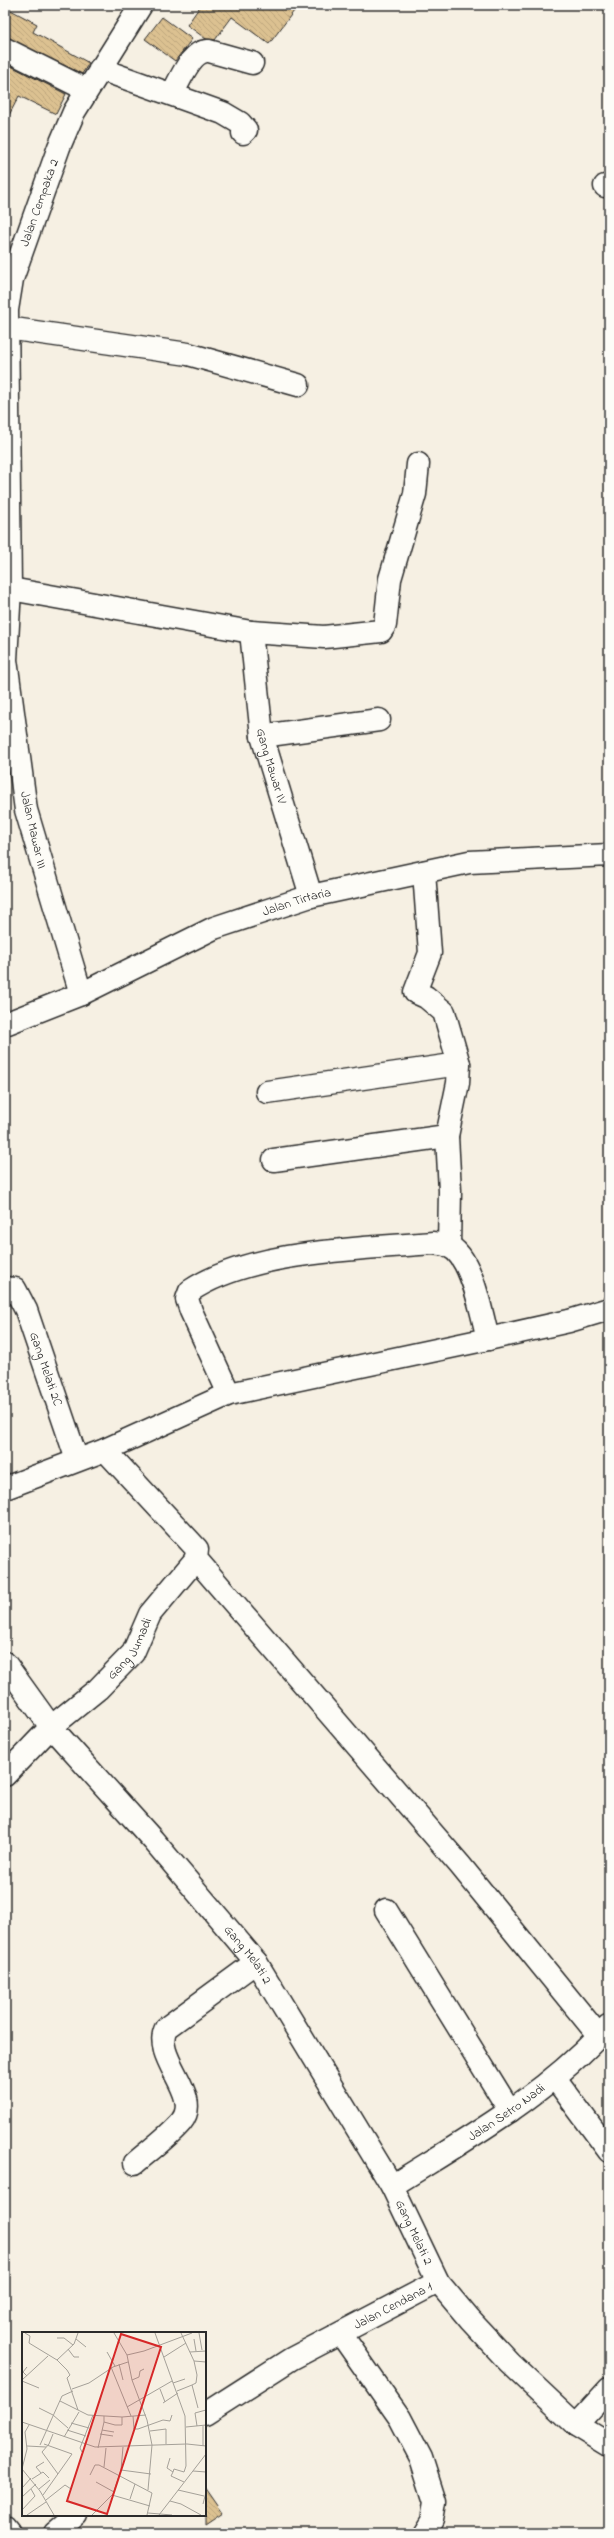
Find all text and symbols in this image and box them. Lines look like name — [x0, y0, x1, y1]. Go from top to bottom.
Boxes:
street label: Jalan Cempaka 2 — [15, 156, 64, 249]
street label: Gang Mawar IV — [252, 728, 292, 807]
street label: Jalan Mawar III — [15, 789, 51, 871]
street label: Jalan Tirtaria — [260, 882, 333, 921]
street label: Gang Melati 2C — [25, 1329, 67, 1409]
street label: Gang Jumadi — [103, 1615, 157, 1684]
street label: Gang Melati 2 — [219, 1921, 277, 1988]
street label: Jalan Setro Nadi — [464, 2079, 549, 2146]
street label: Gang Melati 2 — [390, 2196, 438, 2268]
street label: Jalan Cendana 1 — [350, 2277, 436, 2334]
inset map — [22, 2332, 206, 2516]

